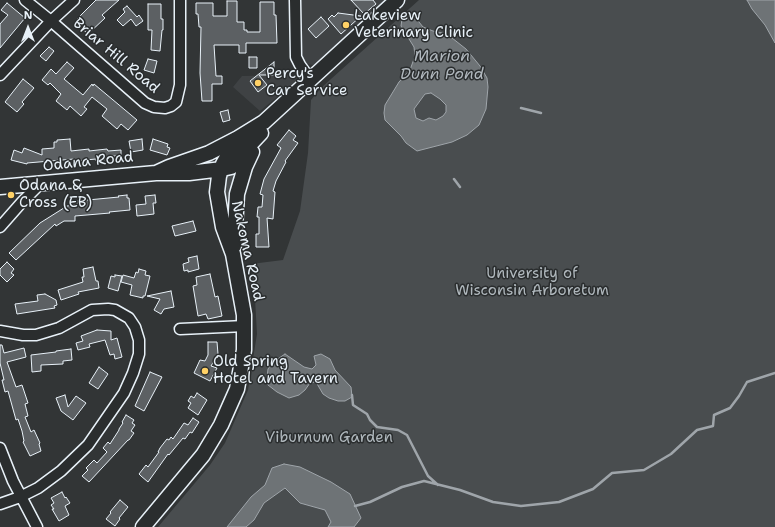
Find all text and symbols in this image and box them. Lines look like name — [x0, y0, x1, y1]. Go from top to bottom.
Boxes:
place label: Lakeview Veterinary Clinic — [354, 7, 473, 42]
north arrow — [8, 8, 48, 48]
text: N — [24, 8, 32, 23]
street label: Briar Hill Road — [69, 15, 163, 97]
marker: Lakeview Veterinary Clinic — [341, 20, 351, 30]
water label: Marion Dunn Pond — [400, 47, 484, 85]
place label: Percy's Car Service — [266, 65, 347, 100]
marker: Percy's Car Service — [253, 78, 263, 88]
street label: Odana Road — [42, 148, 134, 176]
place label: Odana & Cross (EB) — [19, 177, 92, 212]
marker: Odana & Cross (EB) — [6, 190, 16, 200]
street label: Nakoma Road — [227, 199, 267, 303]
park label: University of Wisconsin Arboretum — [455, 265, 609, 300]
place label: Old Spring Hotel and Tavern — [213, 353, 338, 388]
marker: Old Spring Hotel and Tavern — [200, 366, 210, 376]
park label: Viburnum Garden — [265, 429, 393, 447]

